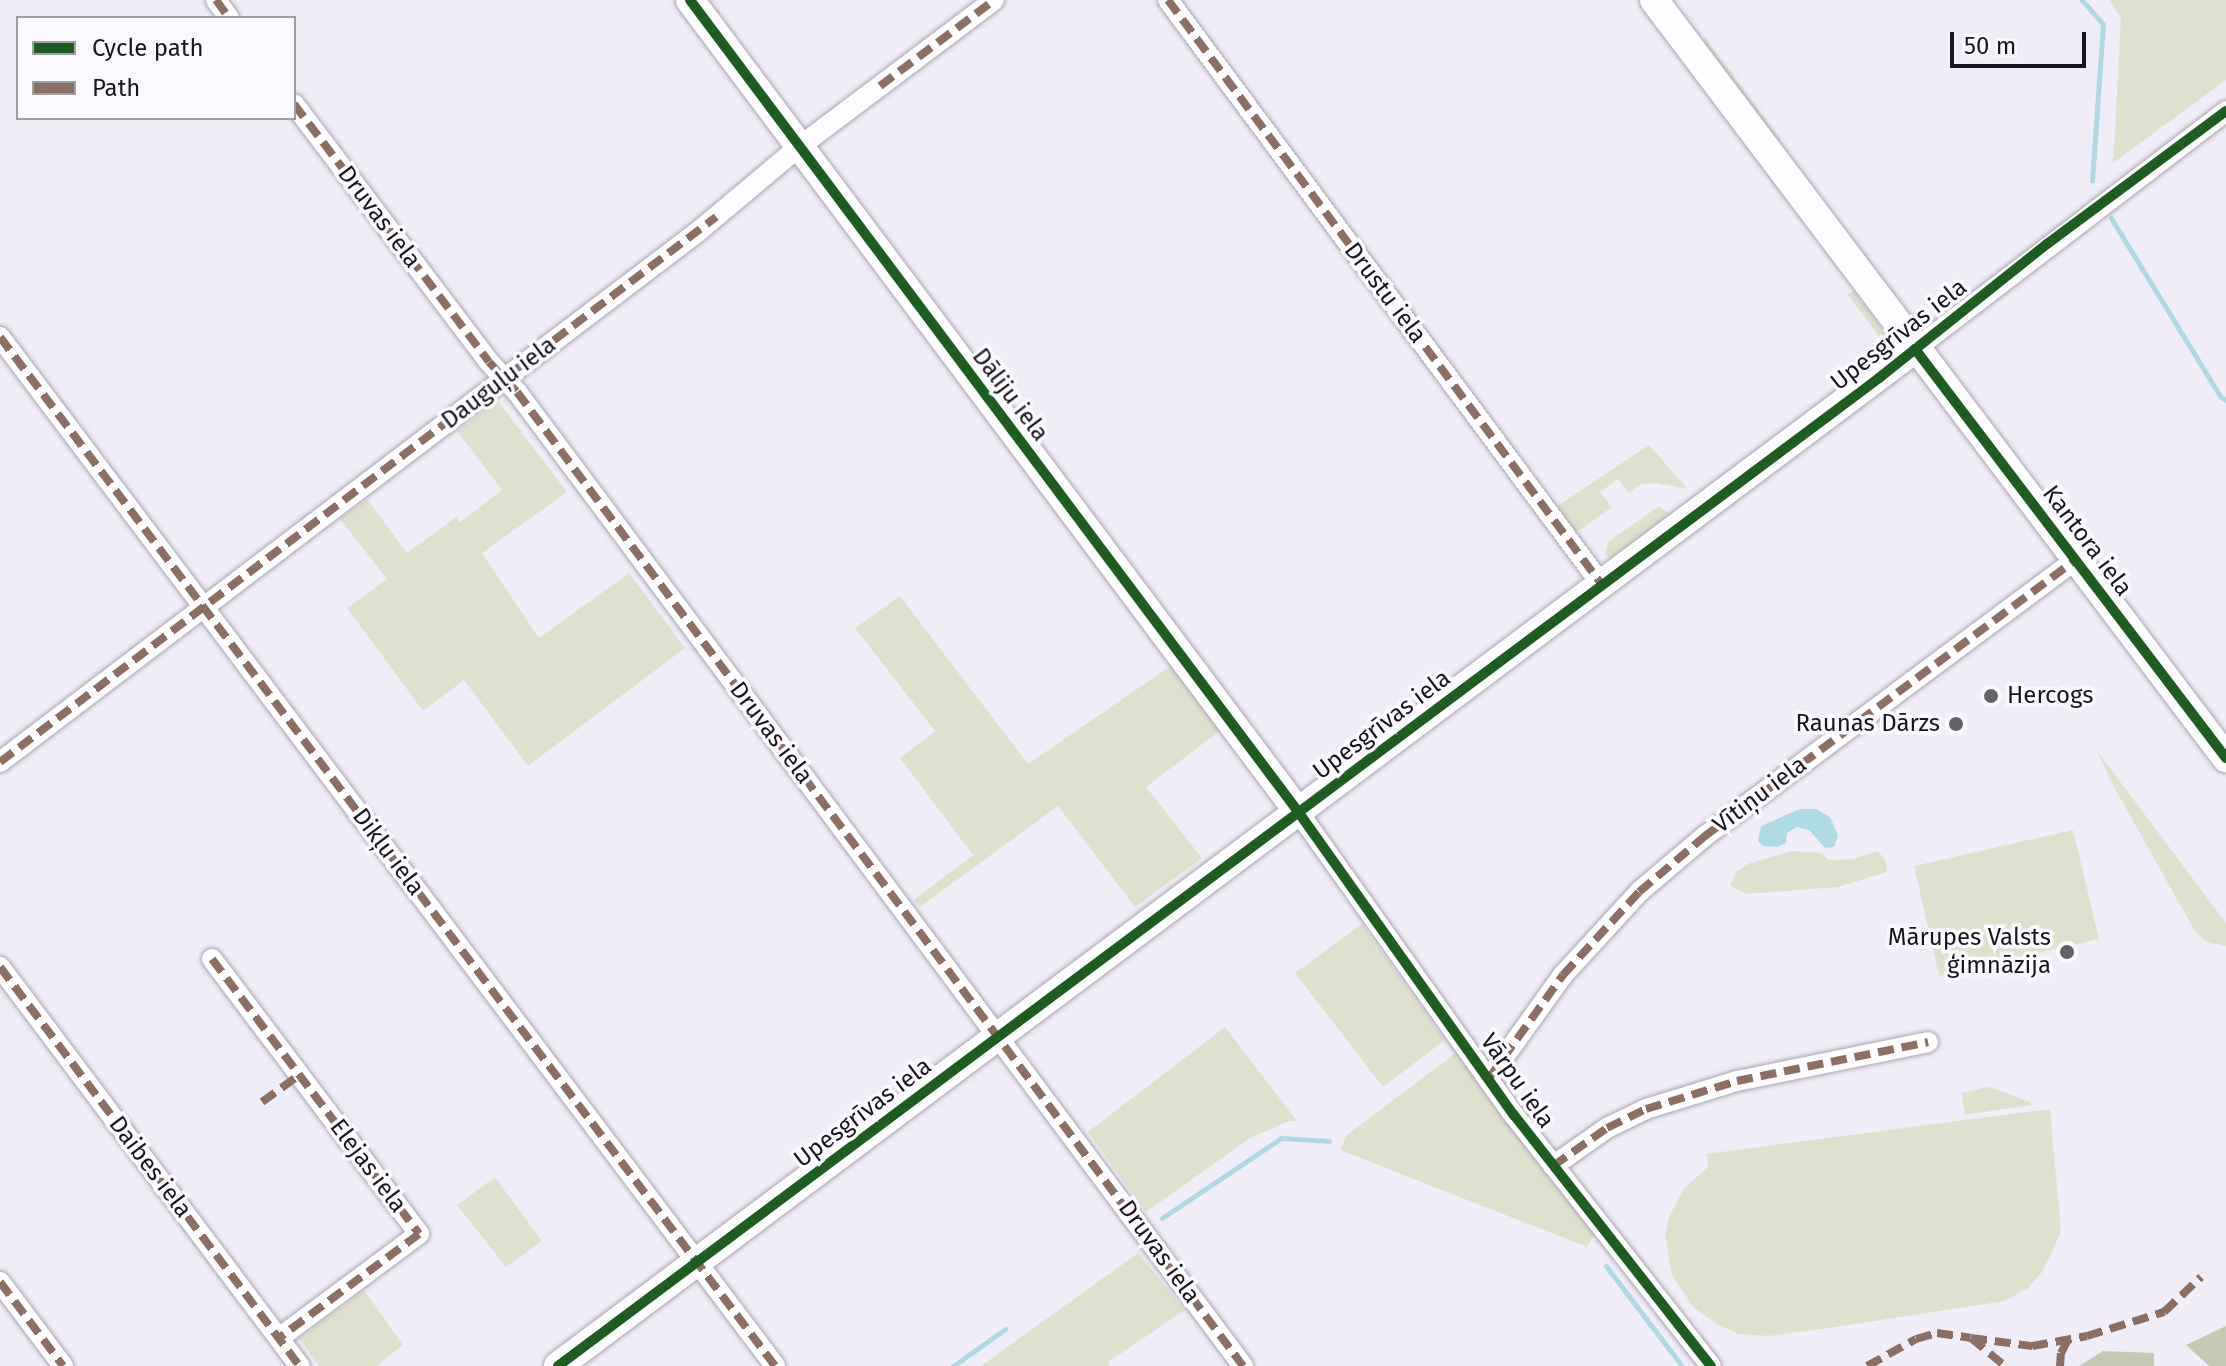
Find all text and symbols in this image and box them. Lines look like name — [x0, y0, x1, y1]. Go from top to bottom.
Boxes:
legend — [16, 16, 296, 120]
scale bar — [1954, 16, 2090, 66]
text: 50 m — [1964, 32, 2016, 60]
text: Cycle path — [92, 34, 204, 62]
text: Path — [92, 74, 140, 102]
street label: Druvas iela — [331, 160, 427, 274]
street label: Drustu iela — [1338, 237, 1432, 349]
street label: Upesgrīvas iela — [1825, 273, 1973, 397]
street label: Dauguļu iela — [436, 331, 562, 435]
street label: Dāliju iela — [966, 343, 1054, 447]
street label: Kantora iela — [2036, 480, 2138, 602]
street label: Upesgrīvas iela — [1308, 664, 1456, 786]
street label: Druvas iela — [723, 676, 819, 790]
place label: Hercogs — [2007, 682, 2093, 710]
marker: Hercogs — [1982, 687, 2000, 705]
place label: Raunas Dārzs — [1795, 710, 1940, 738]
marker: Raunas Dārzs — [1947, 715, 1965, 733]
street label: Vītiņu iela — [1707, 750, 1813, 840]
street label: Dikļu iela — [346, 803, 430, 901]
place label: Mārupes Valsts ģimnāzija — [1888, 924, 2051, 980]
marker: Mārupes Valsts ģimnāzija — [2058, 943, 2076, 961]
street label: Vārpu iela — [1474, 1028, 1560, 1134]
street label: Upesgrīvas iela — [789, 1052, 937, 1174]
street label: Daibes iela — [102, 1111, 198, 1223]
street label: Elejas iela — [324, 1114, 412, 1218]
street label: Druvas iela — [1112, 1195, 1206, 1309]

